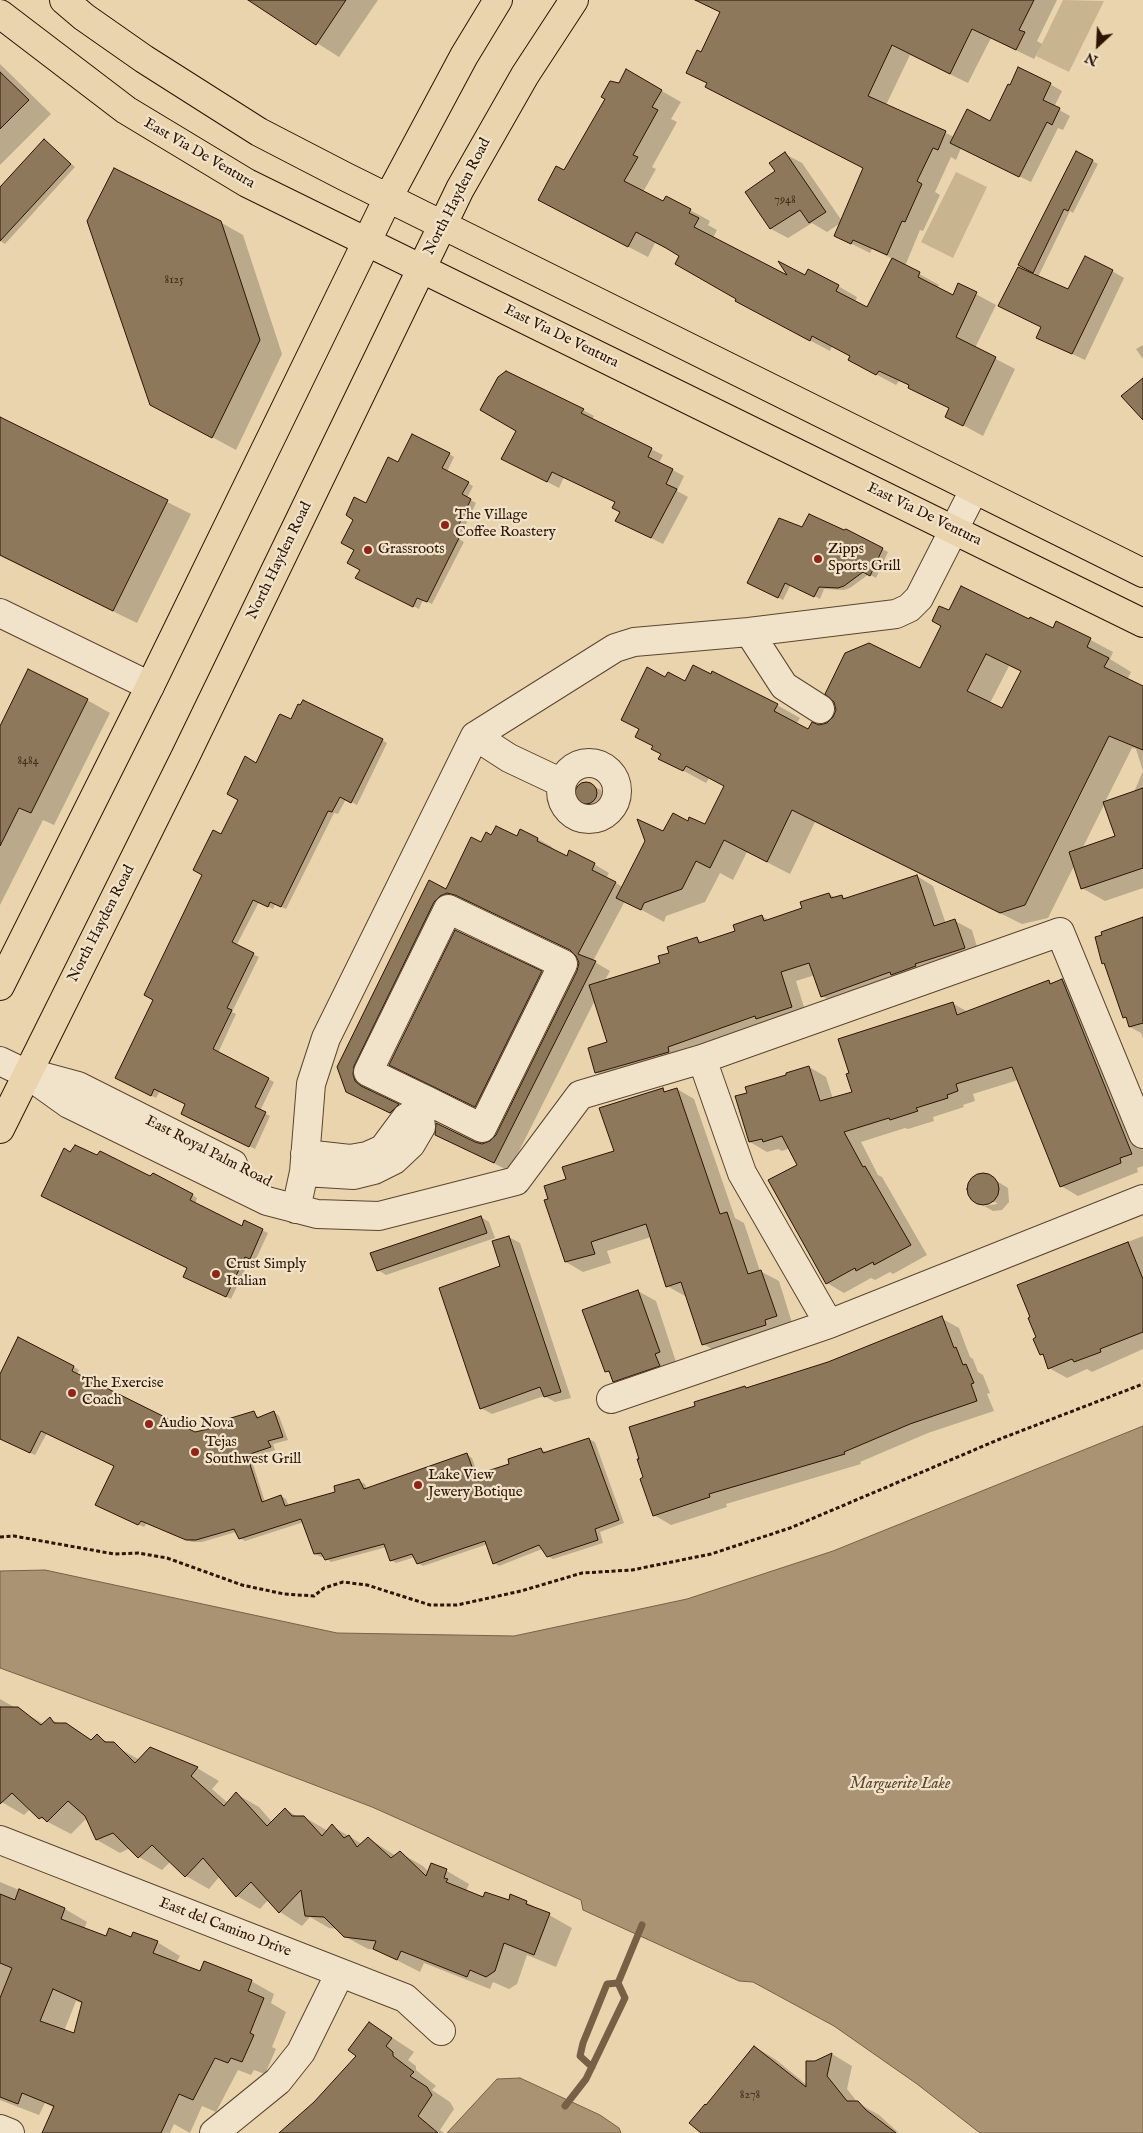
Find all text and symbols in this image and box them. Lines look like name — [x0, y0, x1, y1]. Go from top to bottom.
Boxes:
north arrow — [1073, 20, 1123, 70]
text: N — [1082, 48, 1101, 69]
street label: East Via De Ventura — [140, 115, 258, 193]
street label: North Hayden Road — [421, 136, 495, 258]
house number: 7948 — [774, 194, 796, 208]
house number: 8125 — [164, 274, 184, 288]
street label: East Via De Ventura — [501, 301, 621, 373]
street label: East Via De Ventura — [864, 479, 984, 551]
street label: North Hayden Road — [244, 499, 316, 623]
place label: The Village Coffee Roastery — [455, 507, 556, 542]
marker: The Village Coffee Roastery — [439, 519, 451, 531]
place label: Grassroots — [378, 541, 445, 559]
place label: Zipps Sports Grill — [828, 541, 901, 576]
marker: Grassroots — [362, 544, 374, 556]
marker: Zipps Sports Grill — [812, 553, 824, 565]
house number: 8484 — [17, 755, 39, 769]
street label: North Hayden Road — [65, 863, 139, 985]
street label: East Royal Palm Road — [142, 1112, 274, 1192]
place label: Crust Simply Italian — [226, 1256, 306, 1291]
marker: Crust Simply Italian — [210, 1268, 222, 1280]
place label: The Exercise Coach — [82, 1375, 164, 1410]
marker: The Exercise Coach — [66, 1387, 78, 1399]
place label: Audio Nova — [159, 1415, 234, 1433]
marker: Audio Nova — [143, 1418, 155, 1430]
place label: Tejas Southwest Grill — [205, 1434, 301, 1469]
marker: Tejas Southwest Grill — [189, 1446, 201, 1458]
place label: Lake View Jewery Botique — [428, 1467, 523, 1502]
marker: Lake View Jewery Botique — [412, 1479, 424, 1491]
water label: Marguerite Lake — [850, 1775, 950, 1795]
street label: East del Camino Drive — [156, 1895, 294, 1961]
house number: 8278 — [740, 2089, 760, 2103]

